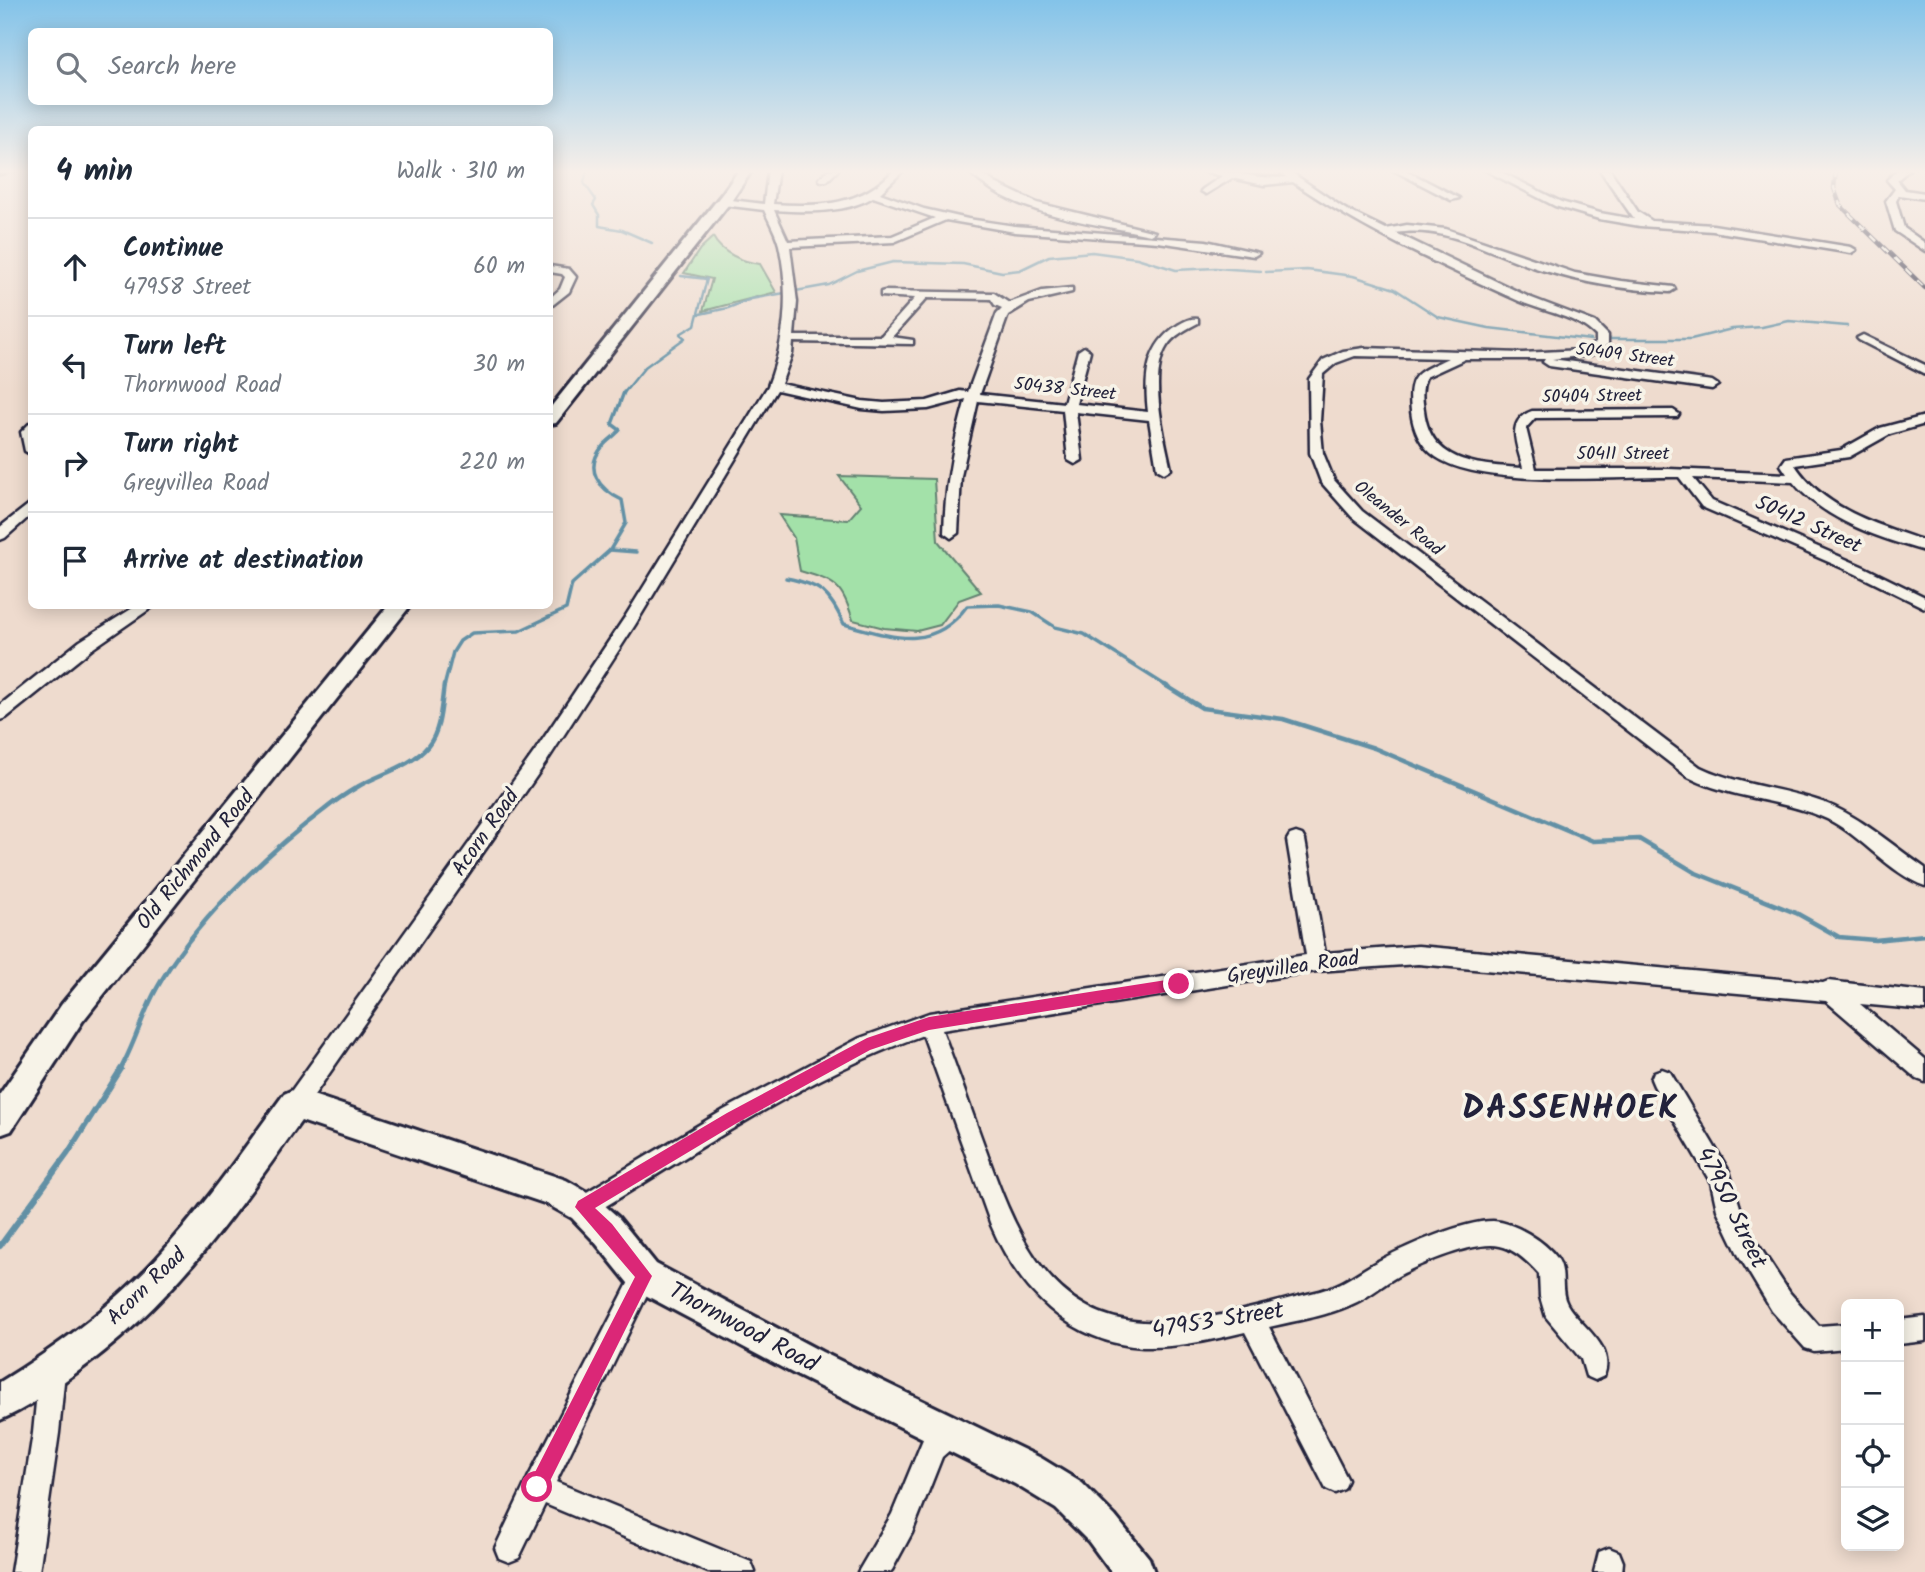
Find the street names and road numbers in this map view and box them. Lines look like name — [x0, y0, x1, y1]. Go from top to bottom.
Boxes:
street label: 50409 Street — [1574, 336, 1677, 377]
street label: 50438 Street — [1012, 370, 1119, 410]
street label: 50404 Street — [1542, 382, 1643, 412]
street label: 50411 Street — [1577, 440, 1670, 469]
street label: Oleander Road — [1347, 474, 1450, 565]
street label: 50412 Street — [1749, 487, 1867, 564]
street label: Old Richmond Road — [129, 782, 264, 938]
street label: Acorn Road — [444, 782, 529, 884]
street label: Greyvillea Road — [1225, 942, 1362, 994]
street label: 47950 Street — [1685, 1140, 1778, 1276]
street label: Acorn Road — [99, 1240, 195, 1334]
street label: Thornwood Road — [661, 1272, 826, 1384]
street label: 47953 Street — [1149, 1291, 1287, 1351]

